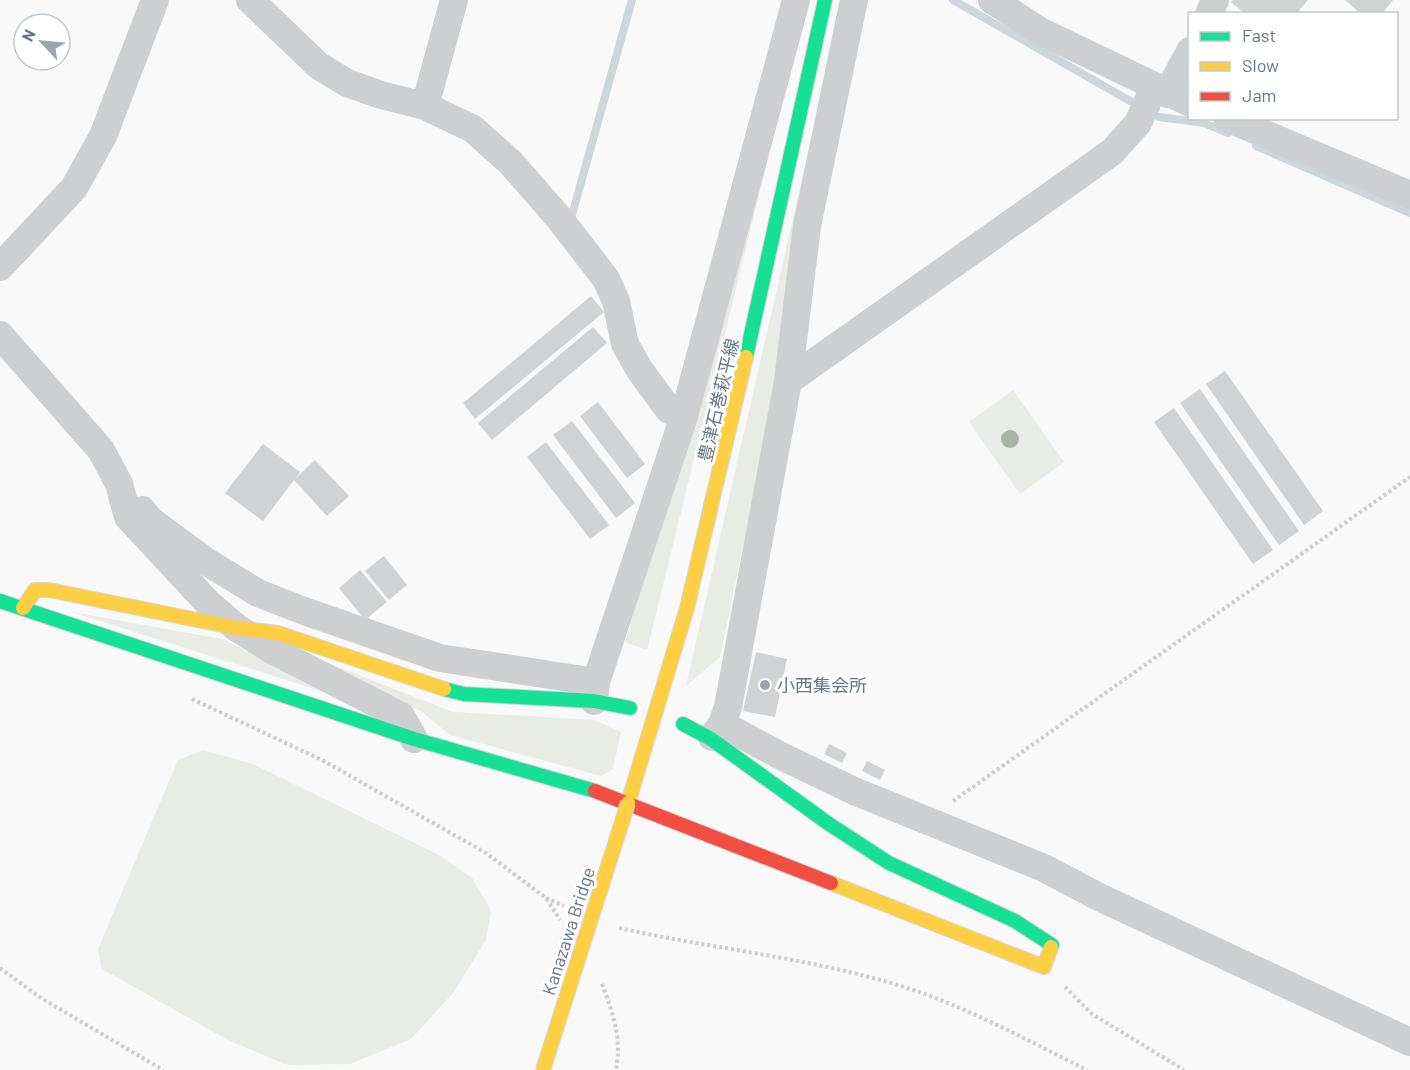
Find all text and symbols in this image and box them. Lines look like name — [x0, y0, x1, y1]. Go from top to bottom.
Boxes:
north arrow — [12, 12, 72, 72]
legend — [1188, 12, 1398, 120]
text: Fast — [1242, 24, 1276, 46]
text: N — [17, 26, 39, 44]
text: Slow — [1242, 54, 1279, 76]
text: Jam — [1242, 84, 1276, 106]
street label: 豊津石巻萩平線 — [693, 336, 743, 464]
place label: 小西集会所 — [777, 674, 867, 696]
marker: 小西集会所 — [758, 678, 772, 692]
street label: Kanazawa Bridge — [537, 864, 599, 998]

